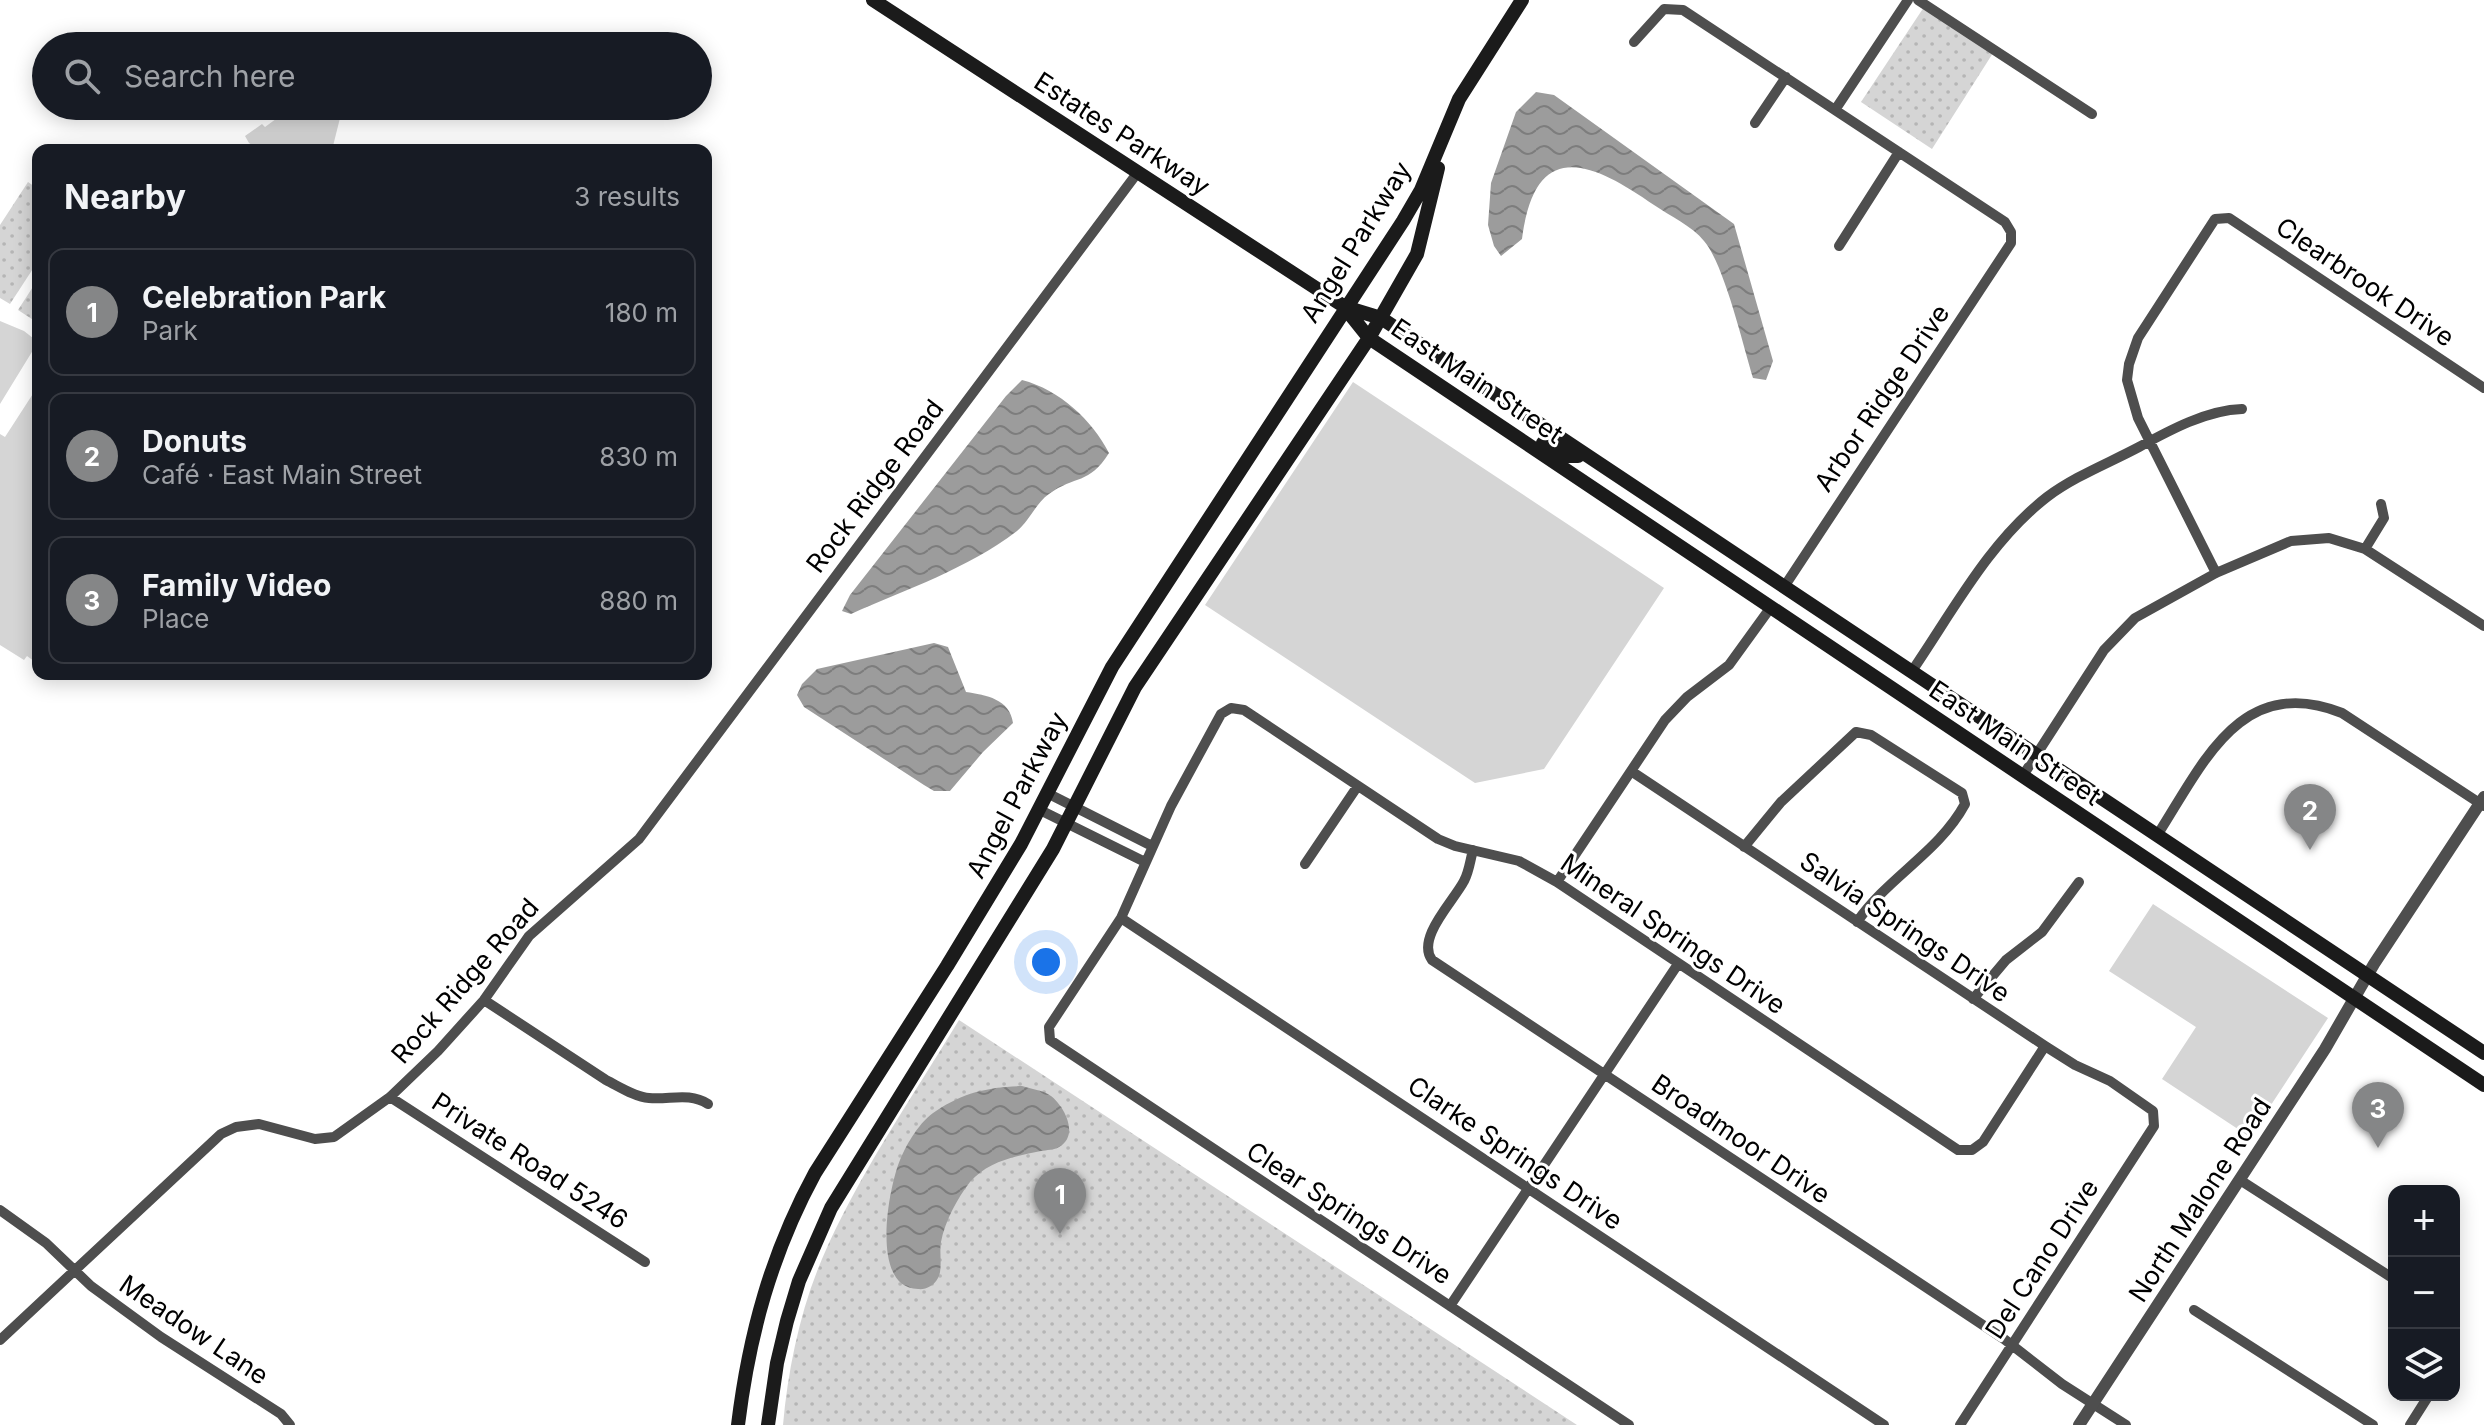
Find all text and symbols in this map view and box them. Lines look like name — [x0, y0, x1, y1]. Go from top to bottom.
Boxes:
search box — [32, 32, 712, 120]
icon: search — [60, 54, 104, 98]
text: Search here — [124, 58, 296, 94]
street label: Estates Parkway — [1029, 65, 1216, 202]
street label: Angel Parkway — [1294, 156, 1417, 328]
text: Nearby — [64, 176, 186, 217]
text: 3 results — [574, 181, 680, 212]
street label: Clearbrook Drive — [2270, 211, 2460, 353]
text: Celebration Park — [142, 279, 386, 315]
text: 1 — [86, 297, 98, 328]
text: 180 m — [605, 297, 678, 328]
street label: Arbor Ridge Drive — [1808, 298, 1956, 497]
street label: East Main Street — [1386, 312, 1569, 449]
text: Park — [142, 315, 198, 346]
street label: Rock Ridge Road — [799, 393, 950, 578]
text: Donuts — [142, 423, 247, 459]
text: 2 — [84, 441, 100, 472]
text: 830 m — [599, 441, 678, 472]
text: Café · East Main Street — [142, 459, 422, 490]
text: Family Video — [142, 567, 331, 603]
text: 3 — [84, 585, 100, 616]
text: 880 m — [599, 585, 678, 616]
text: Place — [142, 603, 210, 634]
street label: East Main Street — [1924, 674, 2107, 811]
street label: Angel Parkway — [960, 706, 1073, 883]
pin: 2 — [2284, 784, 2336, 850]
street label: Salvia Springs Drive — [1794, 845, 2016, 1008]
street label: Mineral Springs Drive — [1555, 847, 1791, 1020]
street label: Rock Ridge Road — [385, 892, 545, 1070]
your location — [1026, 942, 1066, 982]
street label: Broadmoor Drive — [1646, 1067, 1836, 1210]
street label: Clarke Springs Drive — [1402, 1069, 1628, 1236]
pin: 3 — [2352, 1082, 2404, 1148]
street label: Private Road 5246 — [427, 1086, 634, 1235]
street label: North Malone Road — [2122, 1092, 2277, 1308]
street label: Clear Springs Drive — [1241, 1135, 1458, 1290]
pin: 1 — [1034, 1168, 1086, 1234]
street label: Del Cano Drive — [1979, 1173, 2105, 1344]
map controls — [2388, 1185, 2460, 1401]
button: + — [2388, 1185, 2460, 1257]
button: − — [2388, 1257, 2460, 1329]
street label: Meadow Lane — [114, 1268, 275, 1391]
button: layers — [2388, 1329, 2460, 1401]

